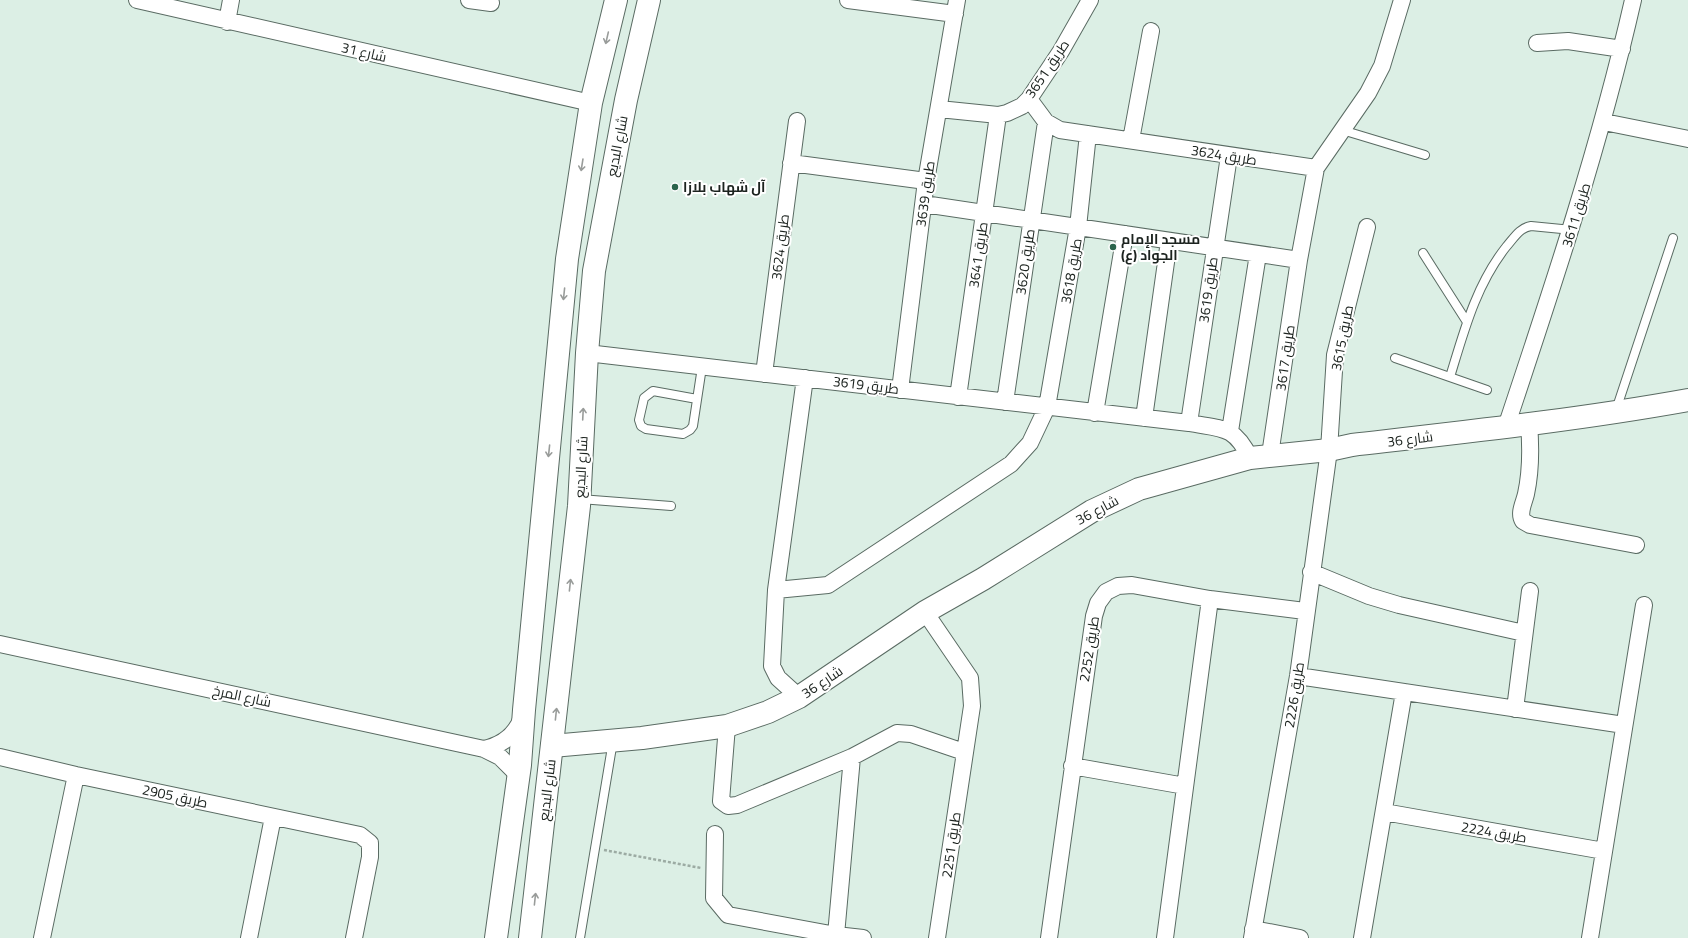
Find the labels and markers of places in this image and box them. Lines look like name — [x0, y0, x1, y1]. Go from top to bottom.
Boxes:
place label: آل شهاب بلازا — [683, 174, 766, 200]
marker: آل شهاب بلازا — [670, 182, 680, 192]
place label: مسجد الإمام الجواد (ع) — [1121, 226, 1200, 268]
marker: مسجد الإمام الجواد (ع) — [1108, 242, 1118, 252]

